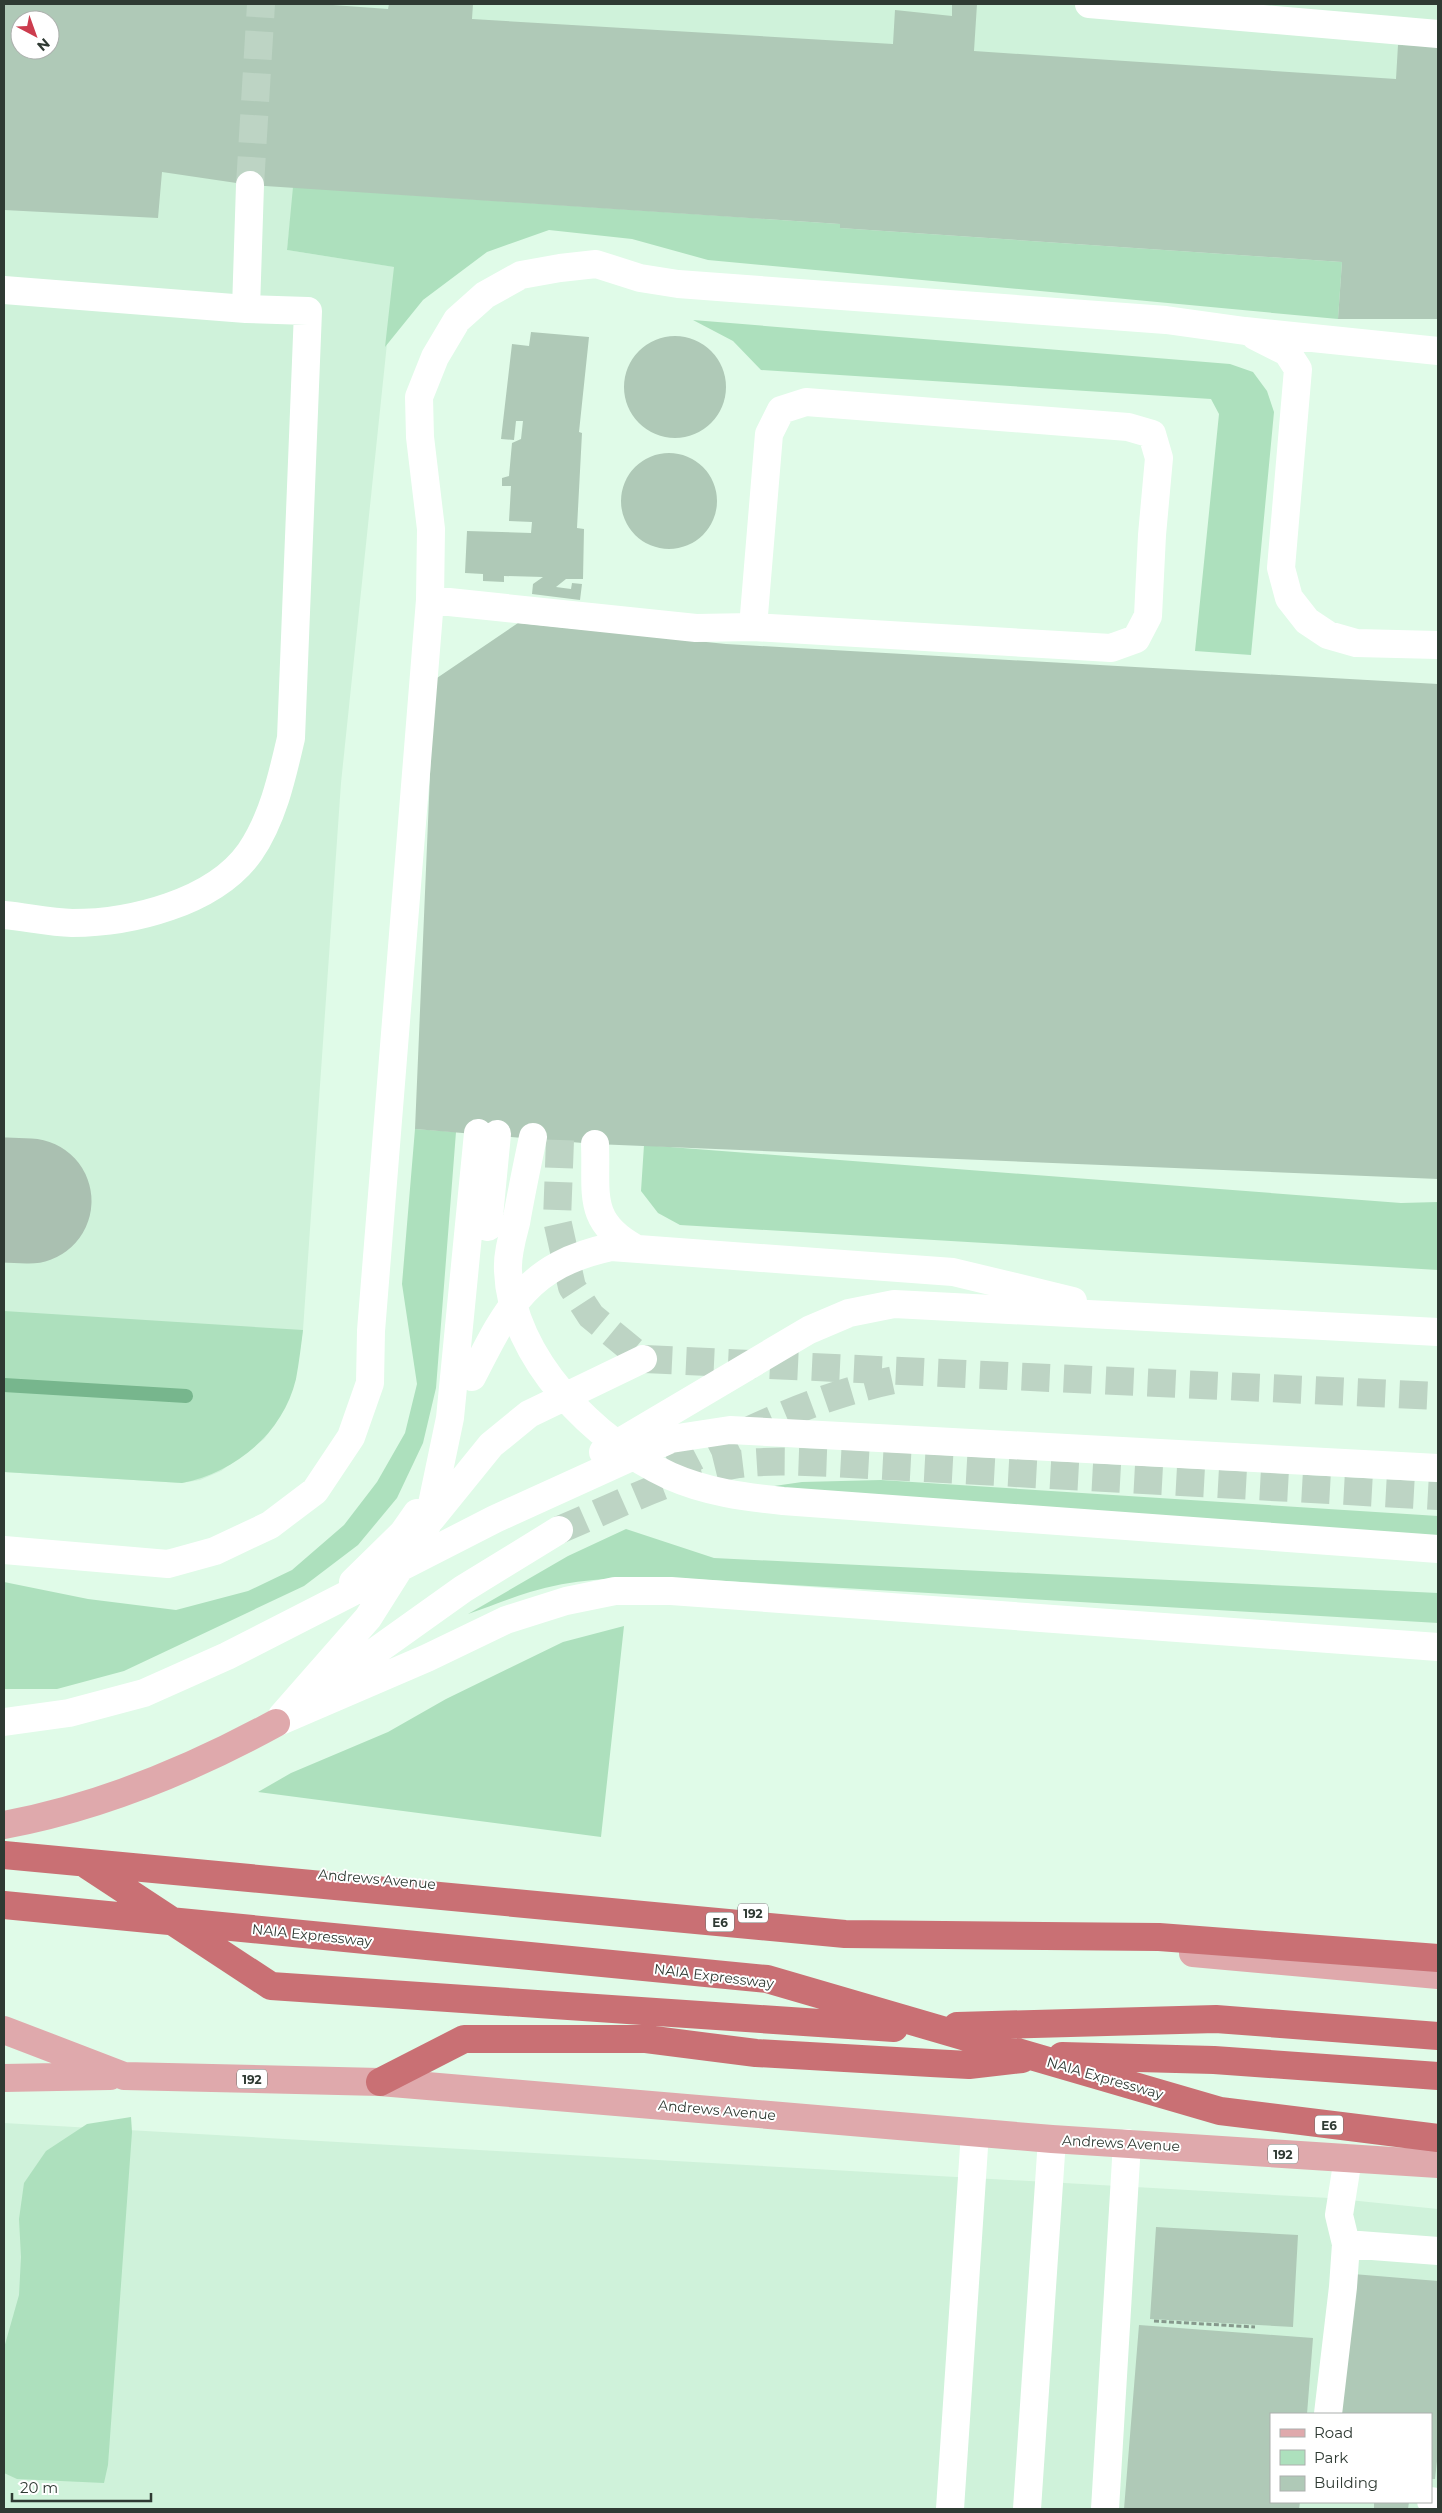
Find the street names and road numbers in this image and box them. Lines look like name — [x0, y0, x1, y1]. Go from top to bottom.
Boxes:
street label: Andrews Avenue — [317, 1865, 437, 1893]
road number: 192 — [738, 1904, 768, 1922]
road number: E6 — [706, 1912, 734, 1931]
street label: NAIA Expressway — [251, 1920, 373, 1950]
street label: NAIA Expressway — [653, 1960, 775, 1992]
street label: NAIA Expressway — [1045, 2053, 1166, 2103]
road number: 192 — [237, 2070, 267, 2088]
street label: Andrews Avenue — [657, 2096, 777, 2124]
road number: E6 — [1315, 2116, 1343, 2134]
street label: Andrews Avenue — [1061, 2131, 1181, 2155]
road number: 192 — [1268, 2144, 1298, 2164]

